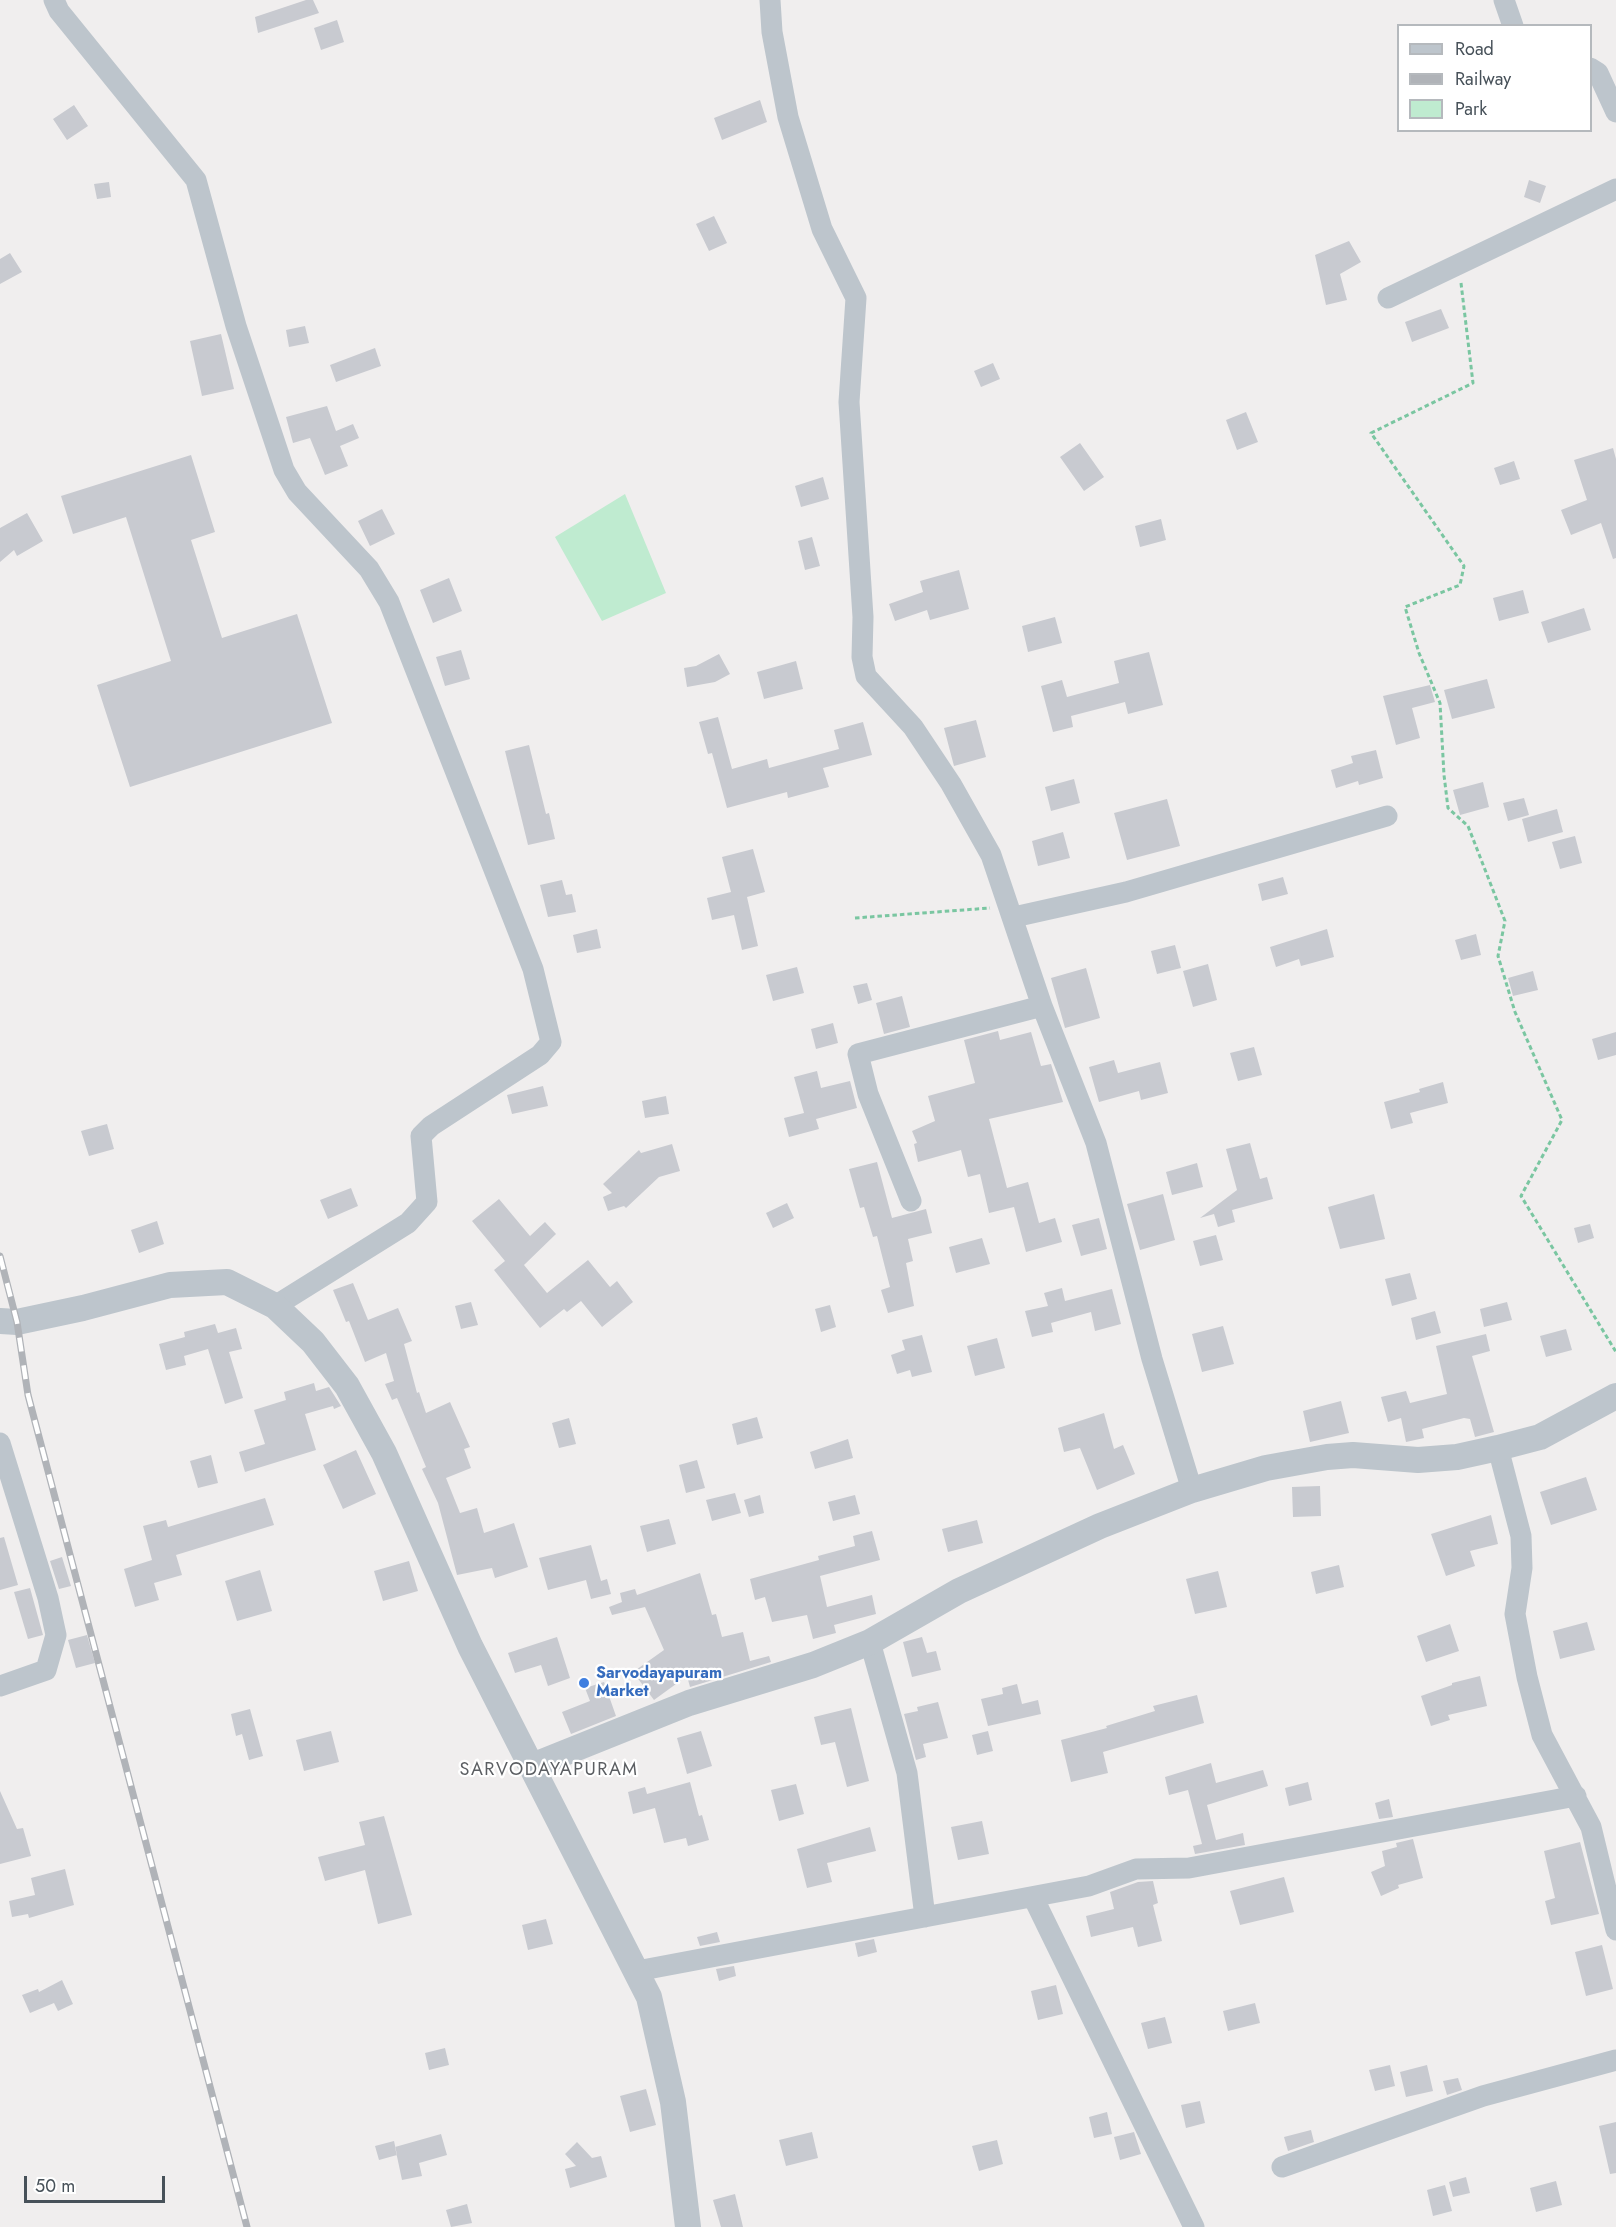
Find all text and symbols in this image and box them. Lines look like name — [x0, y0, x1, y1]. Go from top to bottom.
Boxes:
legend — [1397, 24, 1592, 132]
text: Road — [1455, 36, 1494, 62]
text: Railway — [1455, 66, 1511, 92]
text: Park — [1455, 96, 1487, 122]
place label: Sarvodayapuram Market — [596, 1664, 722, 1702]
marker: Sarvodayapuram Market — [577, 1676, 591, 1690]
district label: SARVODAYAPURAM — [460, 1760, 638, 1782]
scale bar — [27, 2164, 168, 2202]
text: 50 m — [35, 2173, 75, 2199]

